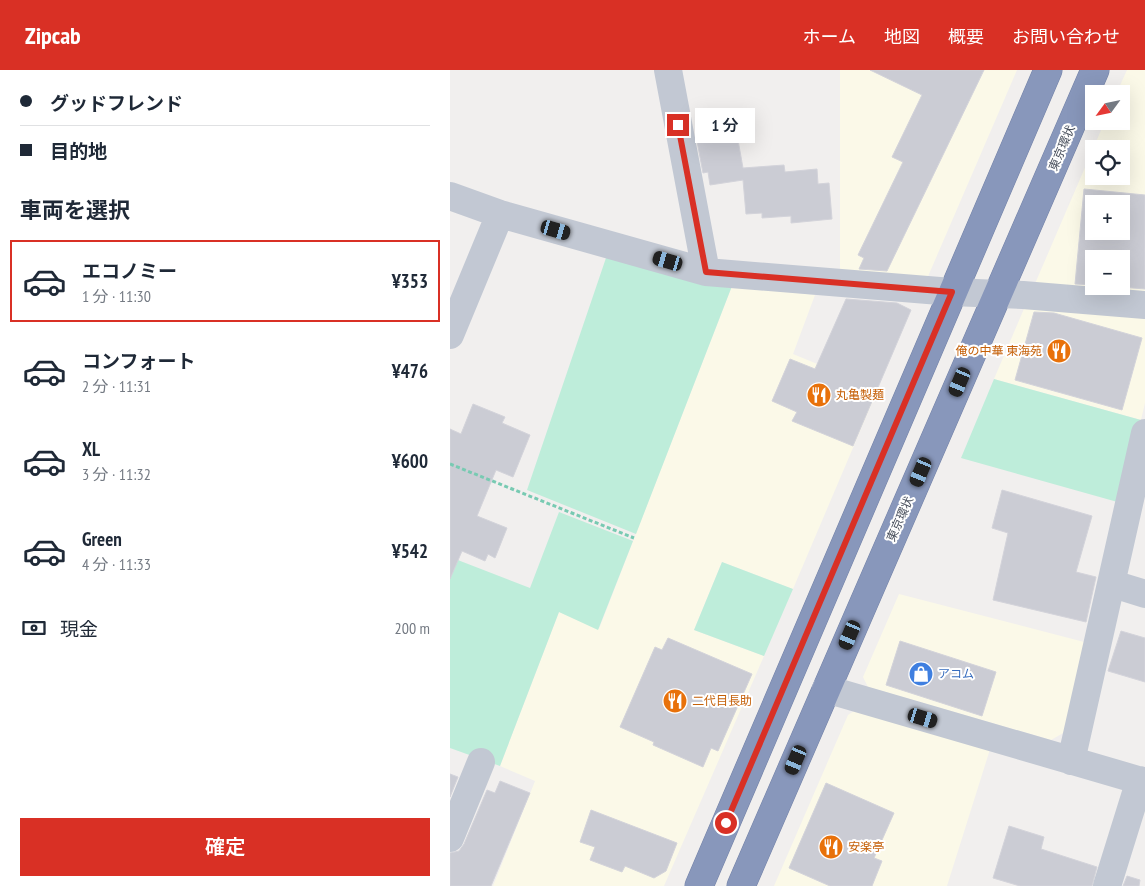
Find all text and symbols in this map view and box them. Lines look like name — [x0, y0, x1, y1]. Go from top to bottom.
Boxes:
text: Zipcab — [25, 20, 81, 51]
text: ホーム — [803, 25, 856, 48]
text: 地図 — [884, 25, 920, 48]
text: 概要 — [948, 25, 984, 48]
text: お問い合わせ — [1012, 25, 1120, 48]
north arrow — [1085, 85, 1130, 130]
map controls — [1085, 85, 1130, 295]
text: グッドフレンド — [50, 91, 183, 115]
callout: 1 分 — [696, 108, 756, 142]
route end — [667, 114, 689, 136]
text: 1 分 — [712, 115, 738, 135]
street label: 東京環状 — [1045, 123, 1078, 173]
text: 目的地 — [50, 139, 107, 163]
button: locate — [1085, 140, 1130, 185]
button: + — [1085, 195, 1130, 240]
text: 車両を選択 — [20, 196, 130, 224]
car — [539, 219, 572, 241]
car — [651, 250, 684, 272]
button: − — [1085, 250, 1130, 295]
icon: car — [22, 259, 67, 304]
text: エコノミー — [82, 259, 177, 283]
text: ¥353 — [392, 269, 428, 293]
text: 1 分 · 11:30 — [82, 286, 151, 306]
restaurant icon: 俺の中華 東海苑 — [1046, 338, 1072, 364]
place label: 俺の中華 東海苑 — [955, 343, 1042, 358]
icon: car — [22, 349, 67, 394]
text: コンフォート — [82, 349, 195, 373]
text: ¥476 — [392, 359, 428, 383]
car — [947, 365, 972, 399]
text: 2 分 · 11:31 — [82, 376, 151, 396]
restaurant icon: 丸亀製麺 — [806, 382, 832, 408]
place label: 丸亀製麺 — [836, 387, 884, 402]
text: XL — [82, 437, 100, 461]
icon: car — [22, 439, 67, 484]
text: ¥600 — [392, 449, 428, 473]
car — [908, 455, 933, 489]
text: 3 分 · 11:32 — [82, 464, 151, 484]
street label: 東京環状 — [883, 494, 916, 544]
text: Green — [82, 527, 122, 551]
icon: car — [22, 529, 67, 574]
text: ¥542 — [392, 539, 428, 563]
text: 4 分 · 11:33 — [82, 554, 151, 574]
icon: cash — [20, 614, 48, 642]
text: 現金 — [60, 617, 98, 641]
text: 200 m — [395, 618, 430, 638]
car — [837, 618, 862, 652]
shop icon: アコム — [908, 661, 934, 687]
place label: アコム — [938, 666, 974, 681]
restaurant icon: 二代目長助 — [662, 688, 688, 714]
place label: 二代目長助 — [692, 693, 752, 708]
car — [906, 706, 939, 730]
car — [783, 743, 808, 777]
route start — [715, 812, 737, 834]
button: 確定 — [20, 818, 430, 876]
restaurant icon: 安楽亭 — [818, 834, 844, 860]
place label: 安楽亭 — [848, 839, 884, 854]

